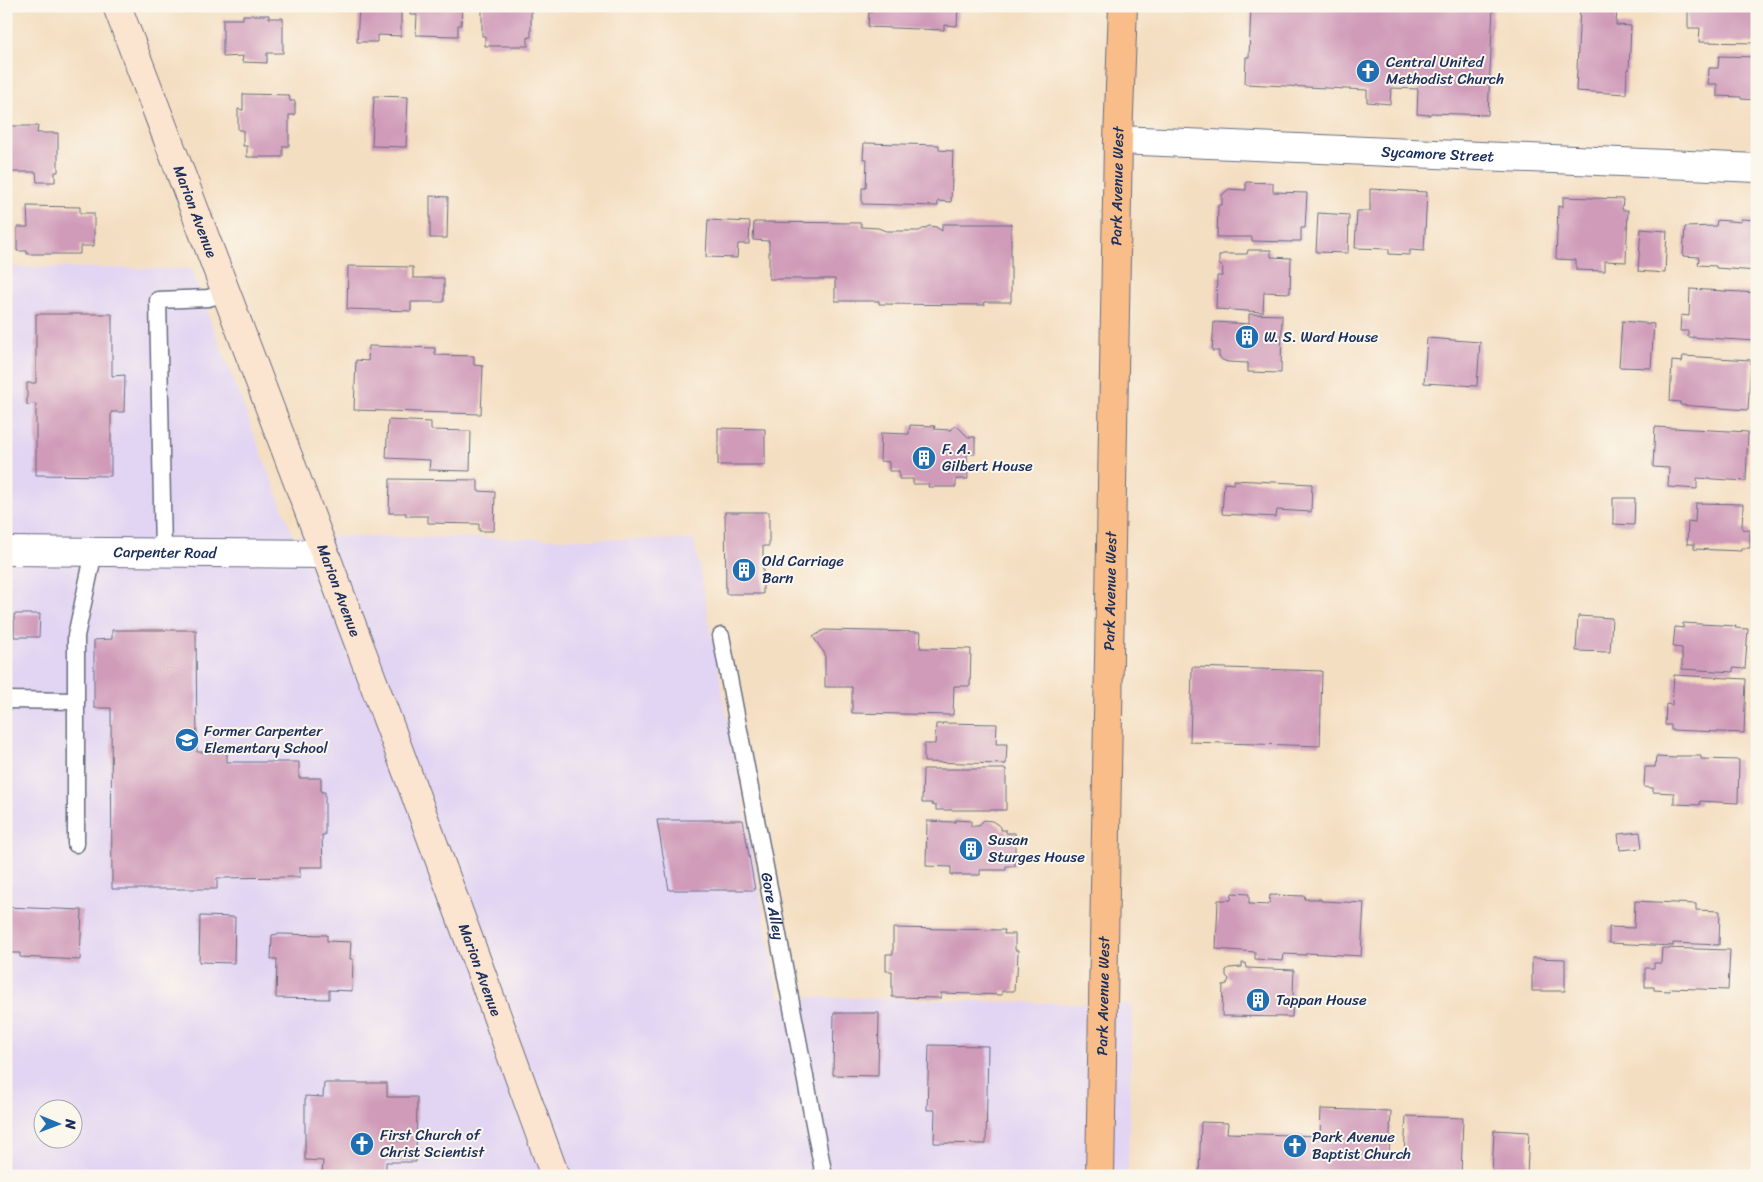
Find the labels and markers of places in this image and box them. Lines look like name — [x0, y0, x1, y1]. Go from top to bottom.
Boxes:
place label: Central United Methodist Church — [1386, 49, 1504, 92]
church icon: Central United Methodist Church — [1355, 58, 1381, 84]
building icon: W. S. Ward House — [1234, 324, 1260, 350]
place label: W. S. Ward House — [1264, 324, 1379, 350]
place label: F. A. Gilbert House — [942, 436, 1033, 479]
building icon: F. A. Gilbert House — [911, 445, 937, 471]
place label: Old Carriage Barn — [762, 548, 844, 591]
building icon: Old Carriage Barn — [731, 557, 757, 583]
place label: Former Carpenter Elementary School — [204, 718, 329, 761]
school or university icon: Former Carpenter Elementary School — [174, 727, 200, 753]
place label: Susan Sturges House — [988, 827, 1085, 870]
building icon: Susan Sturges House — [958, 836, 984, 862]
building icon: Tappan House — [1245, 987, 1271, 1013]
place label: Tappan House — [1276, 987, 1367, 1013]
place label: First Church of Christ Scientist — [380, 1122, 485, 1165]
place label: Park Avenue Baptist Church — [1312, 1124, 1411, 1167]
church icon: First Church of Christ Scientist — [349, 1131, 375, 1157]
church icon: Park Avenue Baptist Church — [1282, 1133, 1308, 1159]

